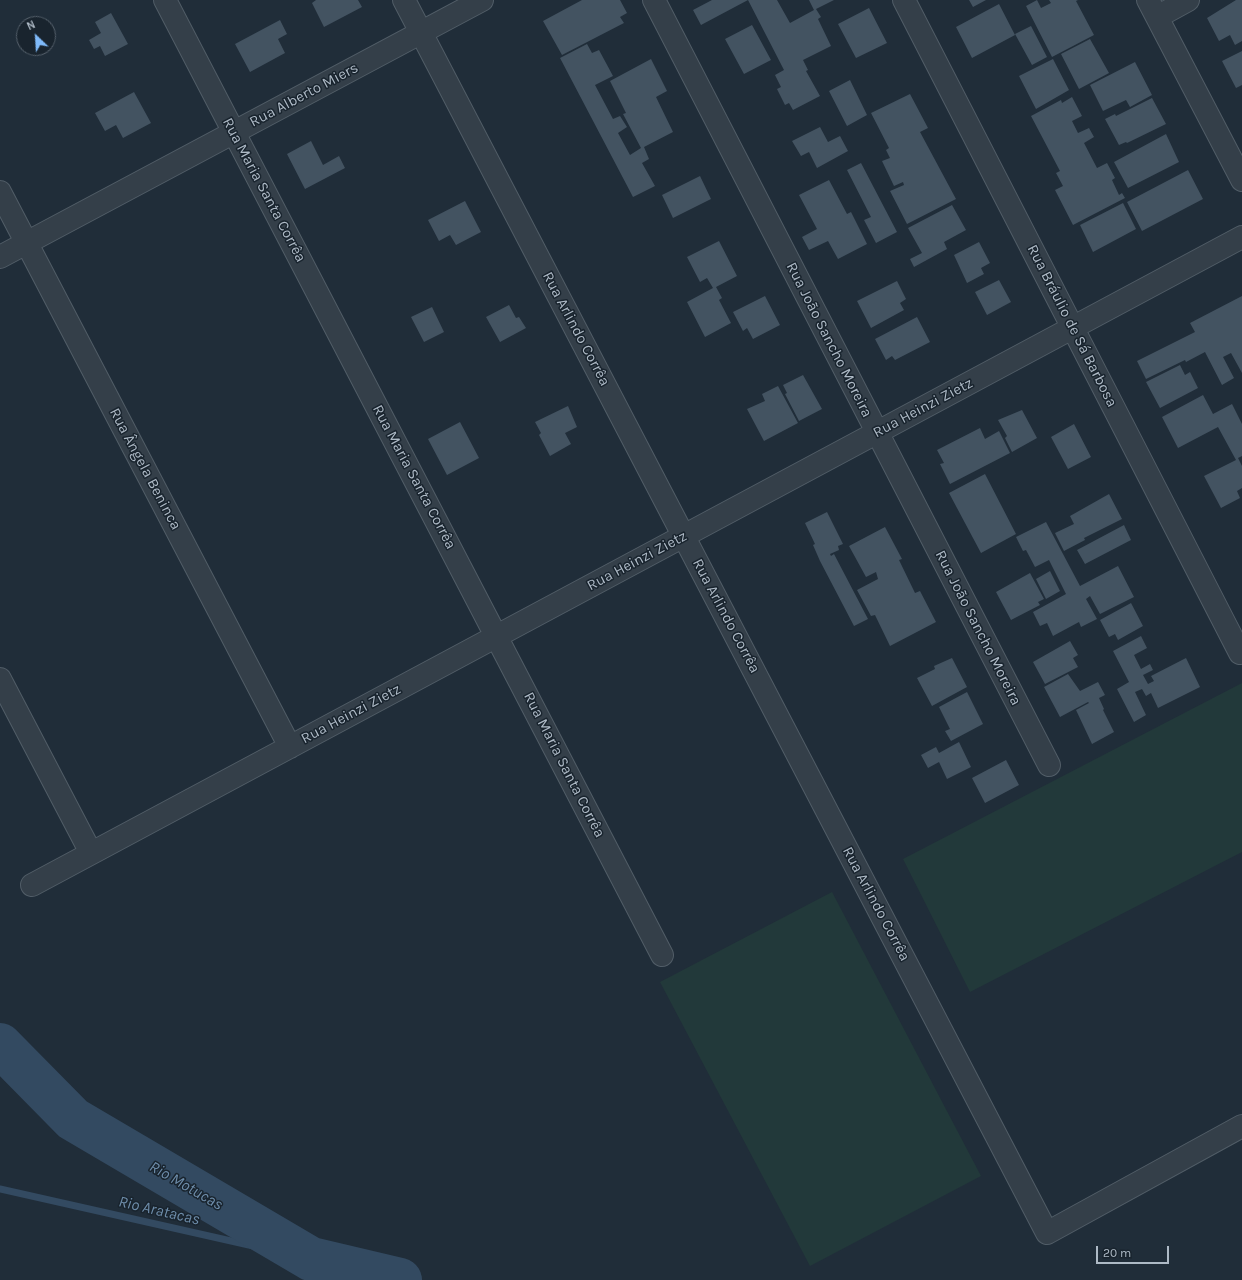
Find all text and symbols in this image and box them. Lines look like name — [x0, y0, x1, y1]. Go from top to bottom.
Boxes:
north arrow — [16, 16, 56, 56]
text: N — [25, 18, 37, 33]
street label: Rua Alberto Miers — [247, 59, 361, 131]
street label: Rua Maria Santa Corrêa — [218, 115, 310, 265]
street label: Rua Bráulio de Sá Barbosa — [1023, 242, 1121, 410]
street label: Rua João Sancho Moreira — [782, 260, 876, 420]
street label: Rua Arlindo Corrêa — [538, 269, 614, 389]
street label: Rua Heinzi Zietz — [870, 374, 976, 442]
street label: Rua Maria Santa Corrêa — [368, 402, 460, 552]
street label: Rua Ângela Beninca — [105, 405, 185, 533]
street label: Rua Heinzi Zietz — [584, 527, 690, 595]
street label: Rua João Sancho Moreira — [931, 548, 1025, 708]
street label: Rua Arlindo Corrêa — [688, 556, 764, 676]
street label: Rua Heinzi Zietz — [298, 680, 404, 748]
street label: Rua Maria Santa Corrêa — [519, 689, 609, 841]
street label: Rua Arlindo Corrêa — [838, 844, 914, 964]
water label: Rio Motucas — [146, 1157, 226, 1215]
water label: Rio Aratacas — [117, 1192, 201, 1230]
scale bar — [1098, 1238, 1171, 1264]
text: 20 m — [1103, 1246, 1131, 1260]

